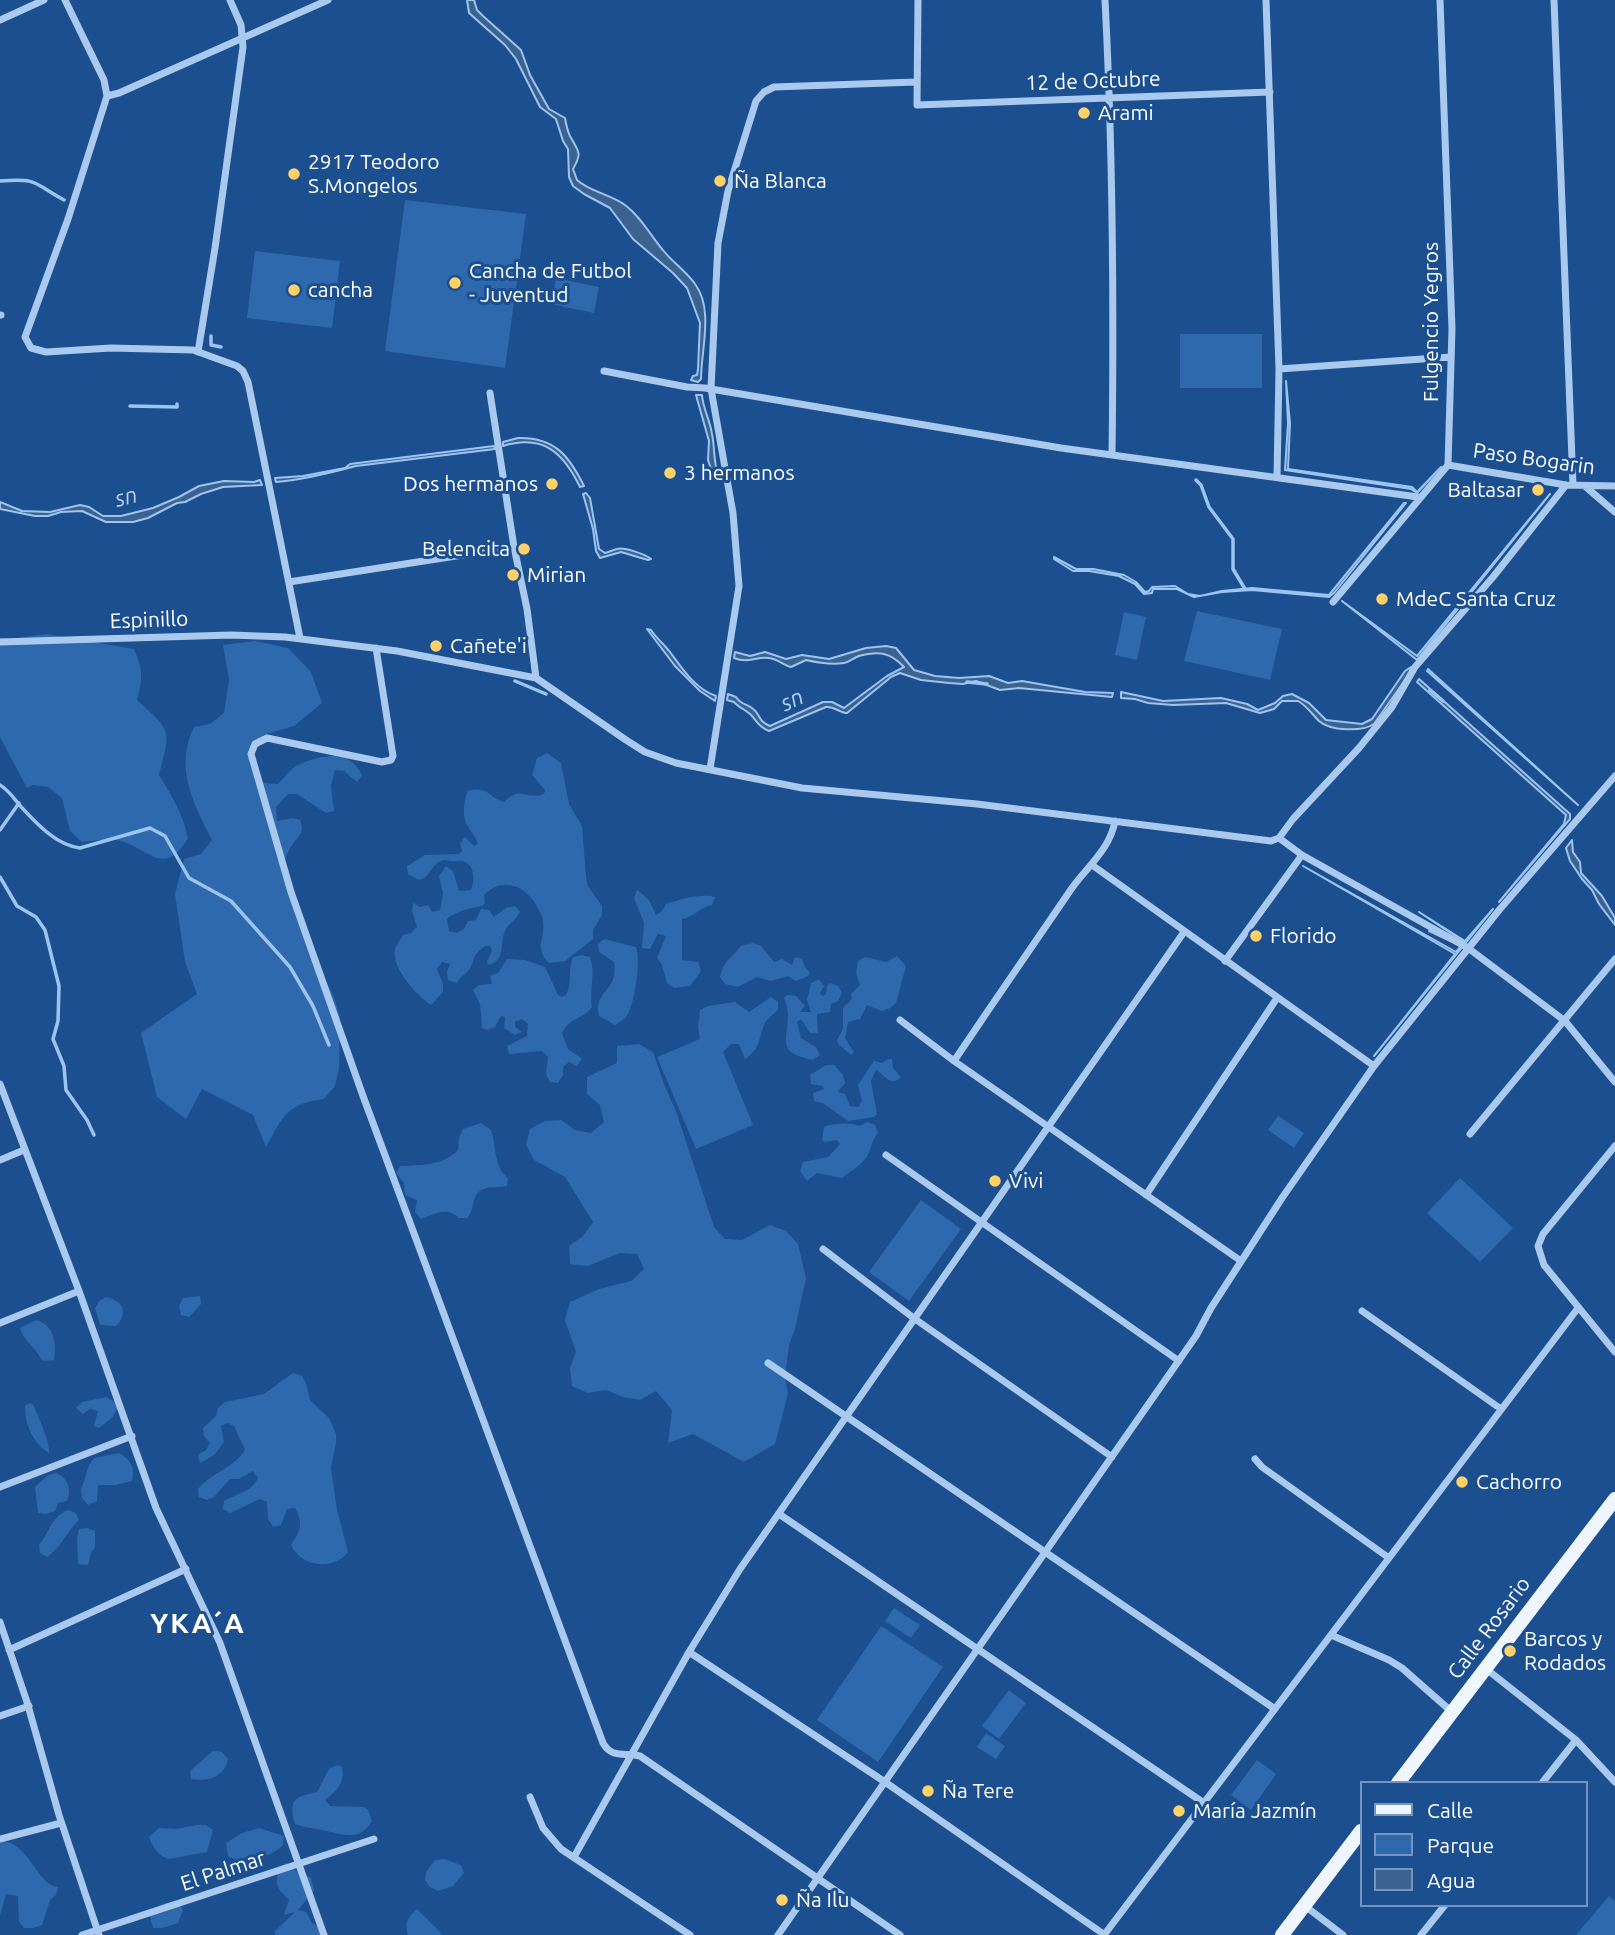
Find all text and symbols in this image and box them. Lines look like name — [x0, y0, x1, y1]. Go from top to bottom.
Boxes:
street label: 12 de Octubre — [1025, 66, 1161, 96]
place label: Arami — [1098, 100, 1154, 126]
marker: Arami — [1076, 105, 1092, 121]
place label: 2917 Teodoro S.Mongelos — [308, 149, 440, 199]
marker: 2917 Teodoro S.Mongelos — [286, 166, 302, 182]
place label: Ña Blanca — [734, 168, 827, 194]
marker: Ña Blanca — [712, 173, 728, 189]
street label: Fulgencio Yegros — [1418, 242, 1444, 402]
place label: Cancha de Futbol - Juventud — [469, 258, 632, 308]
marker: Cancha de Futbol - Juventud — [447, 275, 463, 291]
place label: cancha — [308, 277, 373, 303]
marker: cancha — [286, 282, 302, 298]
street label: Paso Bogarin — [1471, 438, 1597, 480]
place label: 3 hermanos — [684, 460, 795, 486]
marker: 3 hermanos — [662, 465, 678, 481]
place label: Dos hermanos — [403, 471, 538, 497]
marker: Dos hermanos — [544, 476, 560, 492]
place label: Baltasar — [1447, 477, 1524, 503]
water label: sn — [112, 481, 140, 513]
marker: Baltasar — [1530, 482, 1546, 498]
place label: Belencita — [422, 536, 510, 562]
marker: Belencita — [516, 541, 532, 557]
place label: Mirian — [527, 562, 586, 588]
marker: Mirian — [505, 567, 521, 583]
place label: MdeC Santa Cruz — [1396, 586, 1556, 612]
marker: MdeC Santa Cruz — [1374, 591, 1390, 607]
street label: Espinillo — [109, 606, 189, 634]
place label: Cañete'i — [450, 633, 527, 659]
marker: Cañete'i — [428, 638, 444, 654]
water label: sn — [776, 683, 808, 717]
place label: Florido — [1270, 923, 1336, 949]
marker: Florido — [1248, 928, 1264, 944]
place label: Vivi — [1009, 1168, 1043, 1194]
marker: Vivi — [987, 1173, 1003, 1189]
place label: Cachorro — [1476, 1469, 1562, 1495]
marker: Cachorro — [1454, 1474, 1470, 1490]
street label: Calle Rosario — [1442, 1572, 1536, 1684]
district label: YKA´A — [151, 1607, 245, 1641]
place label: Barcos y Rodados — [1524, 1626, 1606, 1676]
marker: Barcos y Rodados — [1502, 1643, 1518, 1659]
place label: Ña Tere — [942, 1778, 1014, 1804]
legend — [1360, 1781, 1587, 1907]
marker: Ña Tere — [920, 1783, 936, 1799]
place label: María Jazmín — [1193, 1798, 1317, 1824]
text: Calle — [1427, 1798, 1473, 1822]
marker: María Jazmín — [1171, 1803, 1187, 1819]
text: Parque — [1427, 1833, 1494, 1857]
street label: El Palmar — [177, 1845, 269, 1897]
text: Agua — [1427, 1868, 1476, 1892]
place label: Ña Ilu — [796, 1887, 849, 1913]
marker: Ña Ilu — [774, 1892, 790, 1908]

